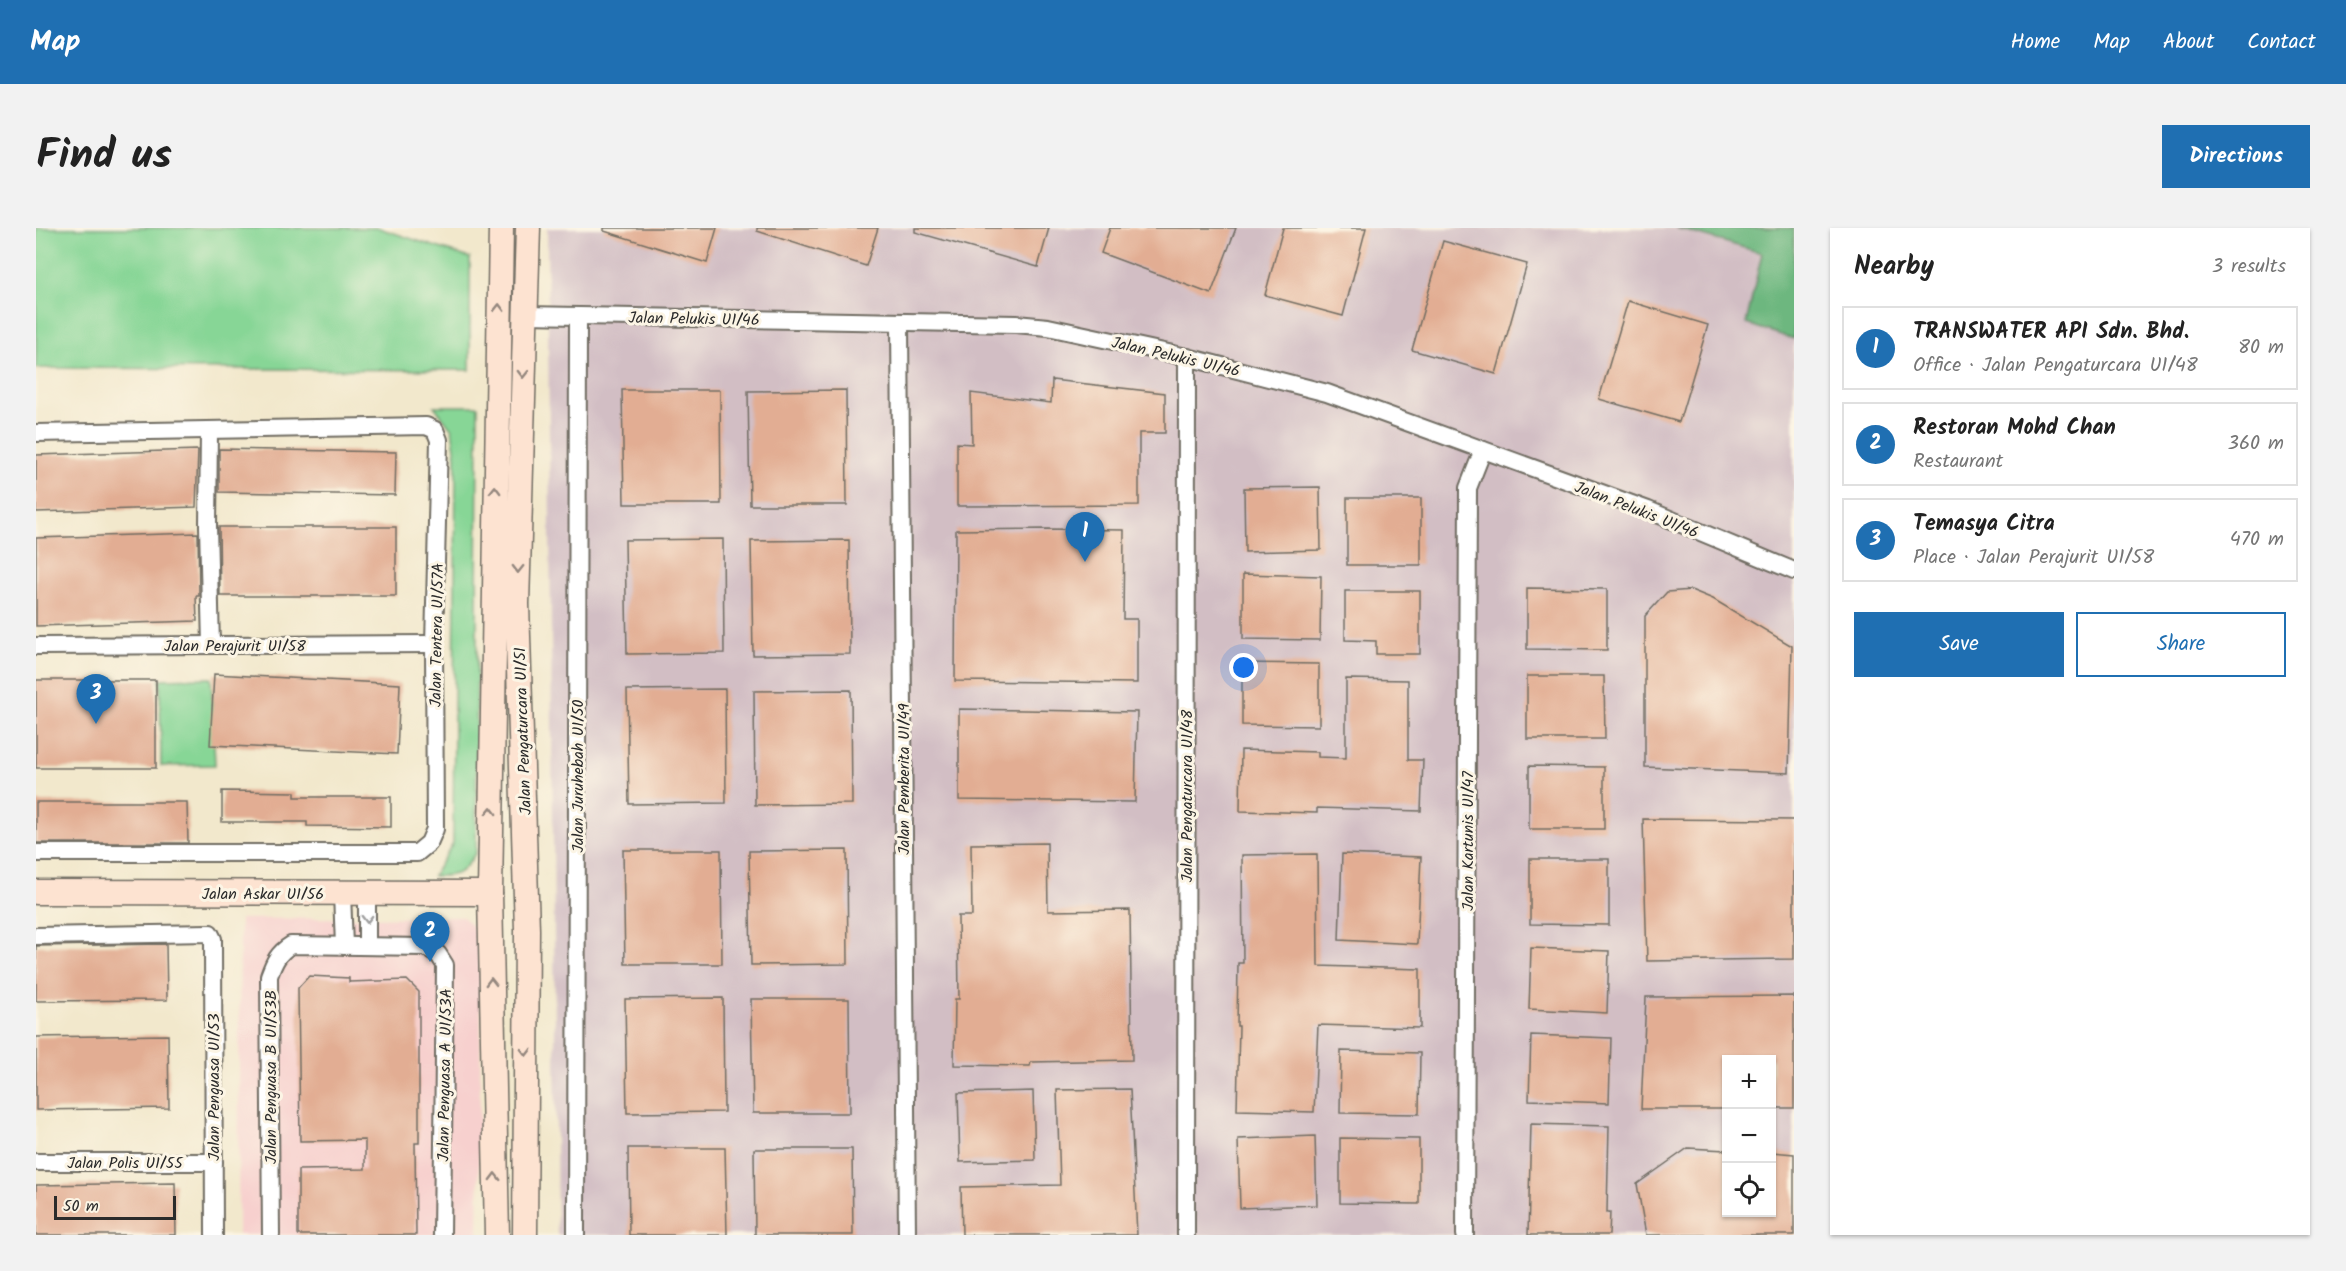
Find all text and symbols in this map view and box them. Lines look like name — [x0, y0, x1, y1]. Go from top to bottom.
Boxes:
text: Map — [30, 20, 81, 65]
text: Home — [2011, 26, 2060, 59]
text: Map — [2093, 26, 2130, 59]
text: About — [2163, 26, 2214, 59]
text: Contact — [2247, 26, 2316, 59]
text: Find us — [36, 123, 172, 190]
button: Directions — [2162, 125, 2310, 188]
text: Nearby — [1854, 246, 1934, 288]
text: 3 results — [2212, 251, 2286, 283]
one-way arrow — [493, 304, 505, 313]
street label: Jalan Pelukis U1/46 — [628, 306, 760, 333]
text: TRANSWATER API Sdn. Bhd. — [1913, 315, 2189, 350]
street label: Jalan Pelukis U1/46 — [1109, 331, 1242, 384]
text: 1 — [1872, 332, 1879, 364]
text: 80 m — [2238, 332, 2284, 364]
text: Office · Jalan Pengaturcara U1/48 — [1913, 350, 2198, 382]
one-way arrow — [517, 369, 530, 378]
text: Restoran Mohd Chan — [1913, 411, 2116, 446]
text: 2 — [1870, 428, 1881, 460]
text: 360 m — [2228, 428, 2284, 460]
text: Restaurant — [1913, 446, 2003, 478]
street label: Jalan Pelukis U1/46 — [1571, 475, 1702, 546]
one-way arrow — [489, 485, 502, 494]
text: Temasya Citra — [1913, 507, 2055, 542]
pin: 1 — [1066, 512, 1104, 562]
text: 3 — [1870, 524, 1881, 556]
text: 470 m — [2230, 524, 2284, 556]
text: Place · Jalan Perajurit U1/58 — [1913, 542, 2154, 574]
street label: Jalan Tentera U1/57A — [424, 562, 451, 707]
one-way arrow — [512, 564, 525, 573]
button: Save — [1854, 612, 2064, 677]
button: Share — [2076, 612, 2286, 677]
street label: Jalan Perajurit U1/58 — [164, 634, 306, 659]
street label: Jalan Pengaturcara U1/51 — [508, 647, 539, 815]
your location — [1229, 653, 1258, 682]
pin: 3 — [76, 674, 116, 724]
street label: Jalan Juruhebah U1/50 — [566, 699, 591, 853]
street label: Jalan Pemberita U1/49 — [892, 703, 917, 855]
street label: Jalan Pengaturcara U1/48 — [1175, 709, 1200, 882]
street label: Jalan Kartunis U1/47 — [1456, 771, 1481, 911]
one-way arrow — [485, 806, 497, 815]
street label: Jalan Askar U1/56 — [202, 882, 324, 907]
pin: 2 — [410, 912, 450, 962]
one-way arrow — [361, 915, 373, 924]
one-way arrow — [485, 977, 497, 986]
street label: Jalan Penguasa A U1/53A — [431, 988, 460, 1162]
street label: Jalan Penguasa B U1/53B — [259, 990, 284, 1164]
street label: Jalan Penguasa U1/53 — [202, 1013, 227, 1161]
one-way arrow — [520, 1047, 532, 1056]
map controls — [1722, 1055, 1776, 1217]
button: + — [1722, 1055, 1776, 1109]
button: − — [1722, 1109, 1776, 1163]
street label: Jalan Polis U1/55 — [67, 1151, 184, 1176]
button: locate — [1722, 1163, 1776, 1217]
one-way arrow — [489, 1172, 502, 1181]
scale bar — [54, 1193, 176, 1220]
text: 50 m — [63, 1194, 99, 1219]

